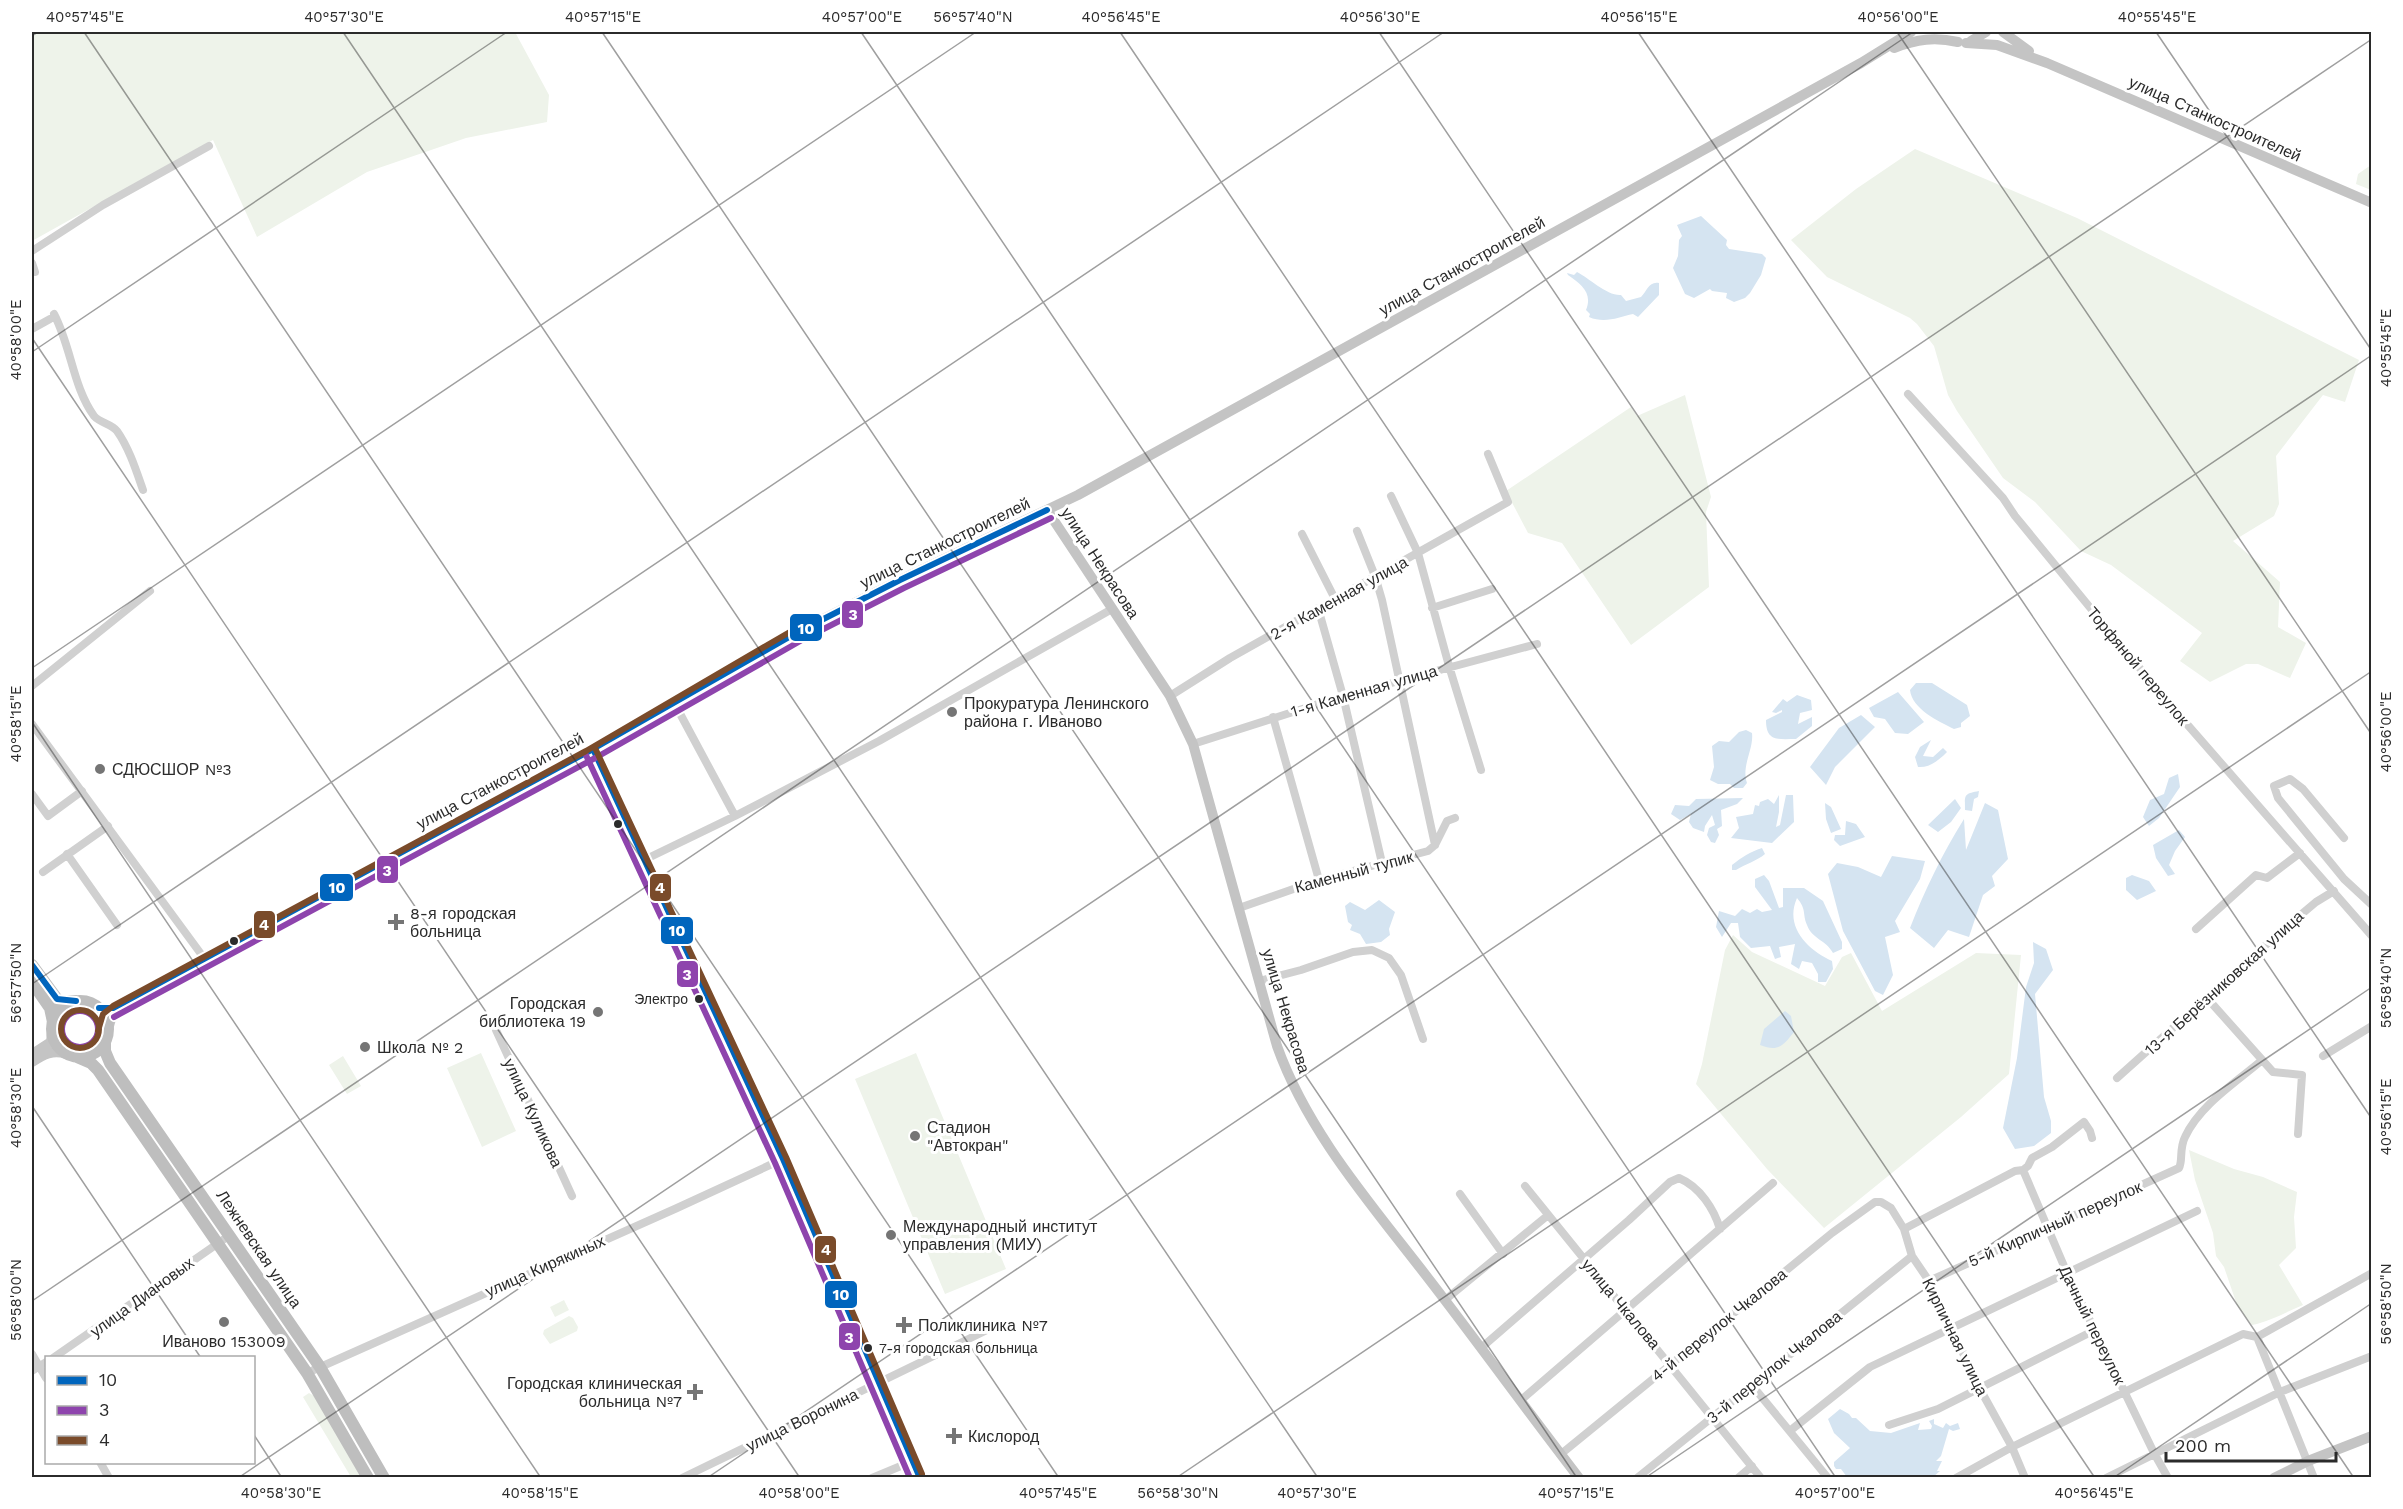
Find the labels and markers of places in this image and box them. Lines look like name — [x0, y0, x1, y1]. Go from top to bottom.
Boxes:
place label: Прокуратура Ленинского района г. Иваново — [964, 694, 1149, 731]
marker: Прокуратура Ленинского района г. Иваново — [945, 705, 959, 719]
place label: СДЮСШОР №3 — [112, 760, 232, 779]
marker: СДЮСШОР №3 — [93, 762, 107, 776]
unlabelled marker — [612, 818, 624, 830]
place label: 8-я городская больница — [410, 904, 516, 941]
marker: 8-я городская больница — [387, 913, 405, 931]
unlabelled marker — [228, 935, 240, 947]
place label: Электро — [634, 991, 688, 1007]
marker: Электро — [693, 993, 705, 1005]
place label: Городская библиотека 19 — [479, 994, 586, 1031]
marker: Городская библиотека 19 — [591, 1005, 605, 1019]
place label: Школа № 2 — [377, 1038, 463, 1057]
marker: Школа № 2 — [358, 1040, 372, 1054]
place label: Стадион "Автокран" — [927, 1118, 1008, 1155]
marker: Стадион "Автокран" — [908, 1129, 922, 1143]
place label: Международный институт управления (МИУ) — [903, 1217, 1098, 1254]
marker: Международный институт управления (МИУ) — [884, 1228, 898, 1242]
marker: Иваново 153009 — [217, 1315, 231, 1329]
marker: Поликлиника №7 — [895, 1316, 913, 1334]
place label: Поликлиника №7 — [918, 1316, 1048, 1335]
place label: Иваново 153009 — [162, 1332, 286, 1351]
place label: 7-я городская больница — [879, 1340, 1038, 1356]
marker: 7-я городская больница — [862, 1342, 874, 1354]
place label: Городская клиническая больница №7 — [507, 1374, 682, 1411]
marker: Городская клиническая больница №7 — [686, 1383, 704, 1401]
marker: Кислород — [945, 1427, 963, 1445]
place label: Кислород — [968, 1427, 1040, 1446]

